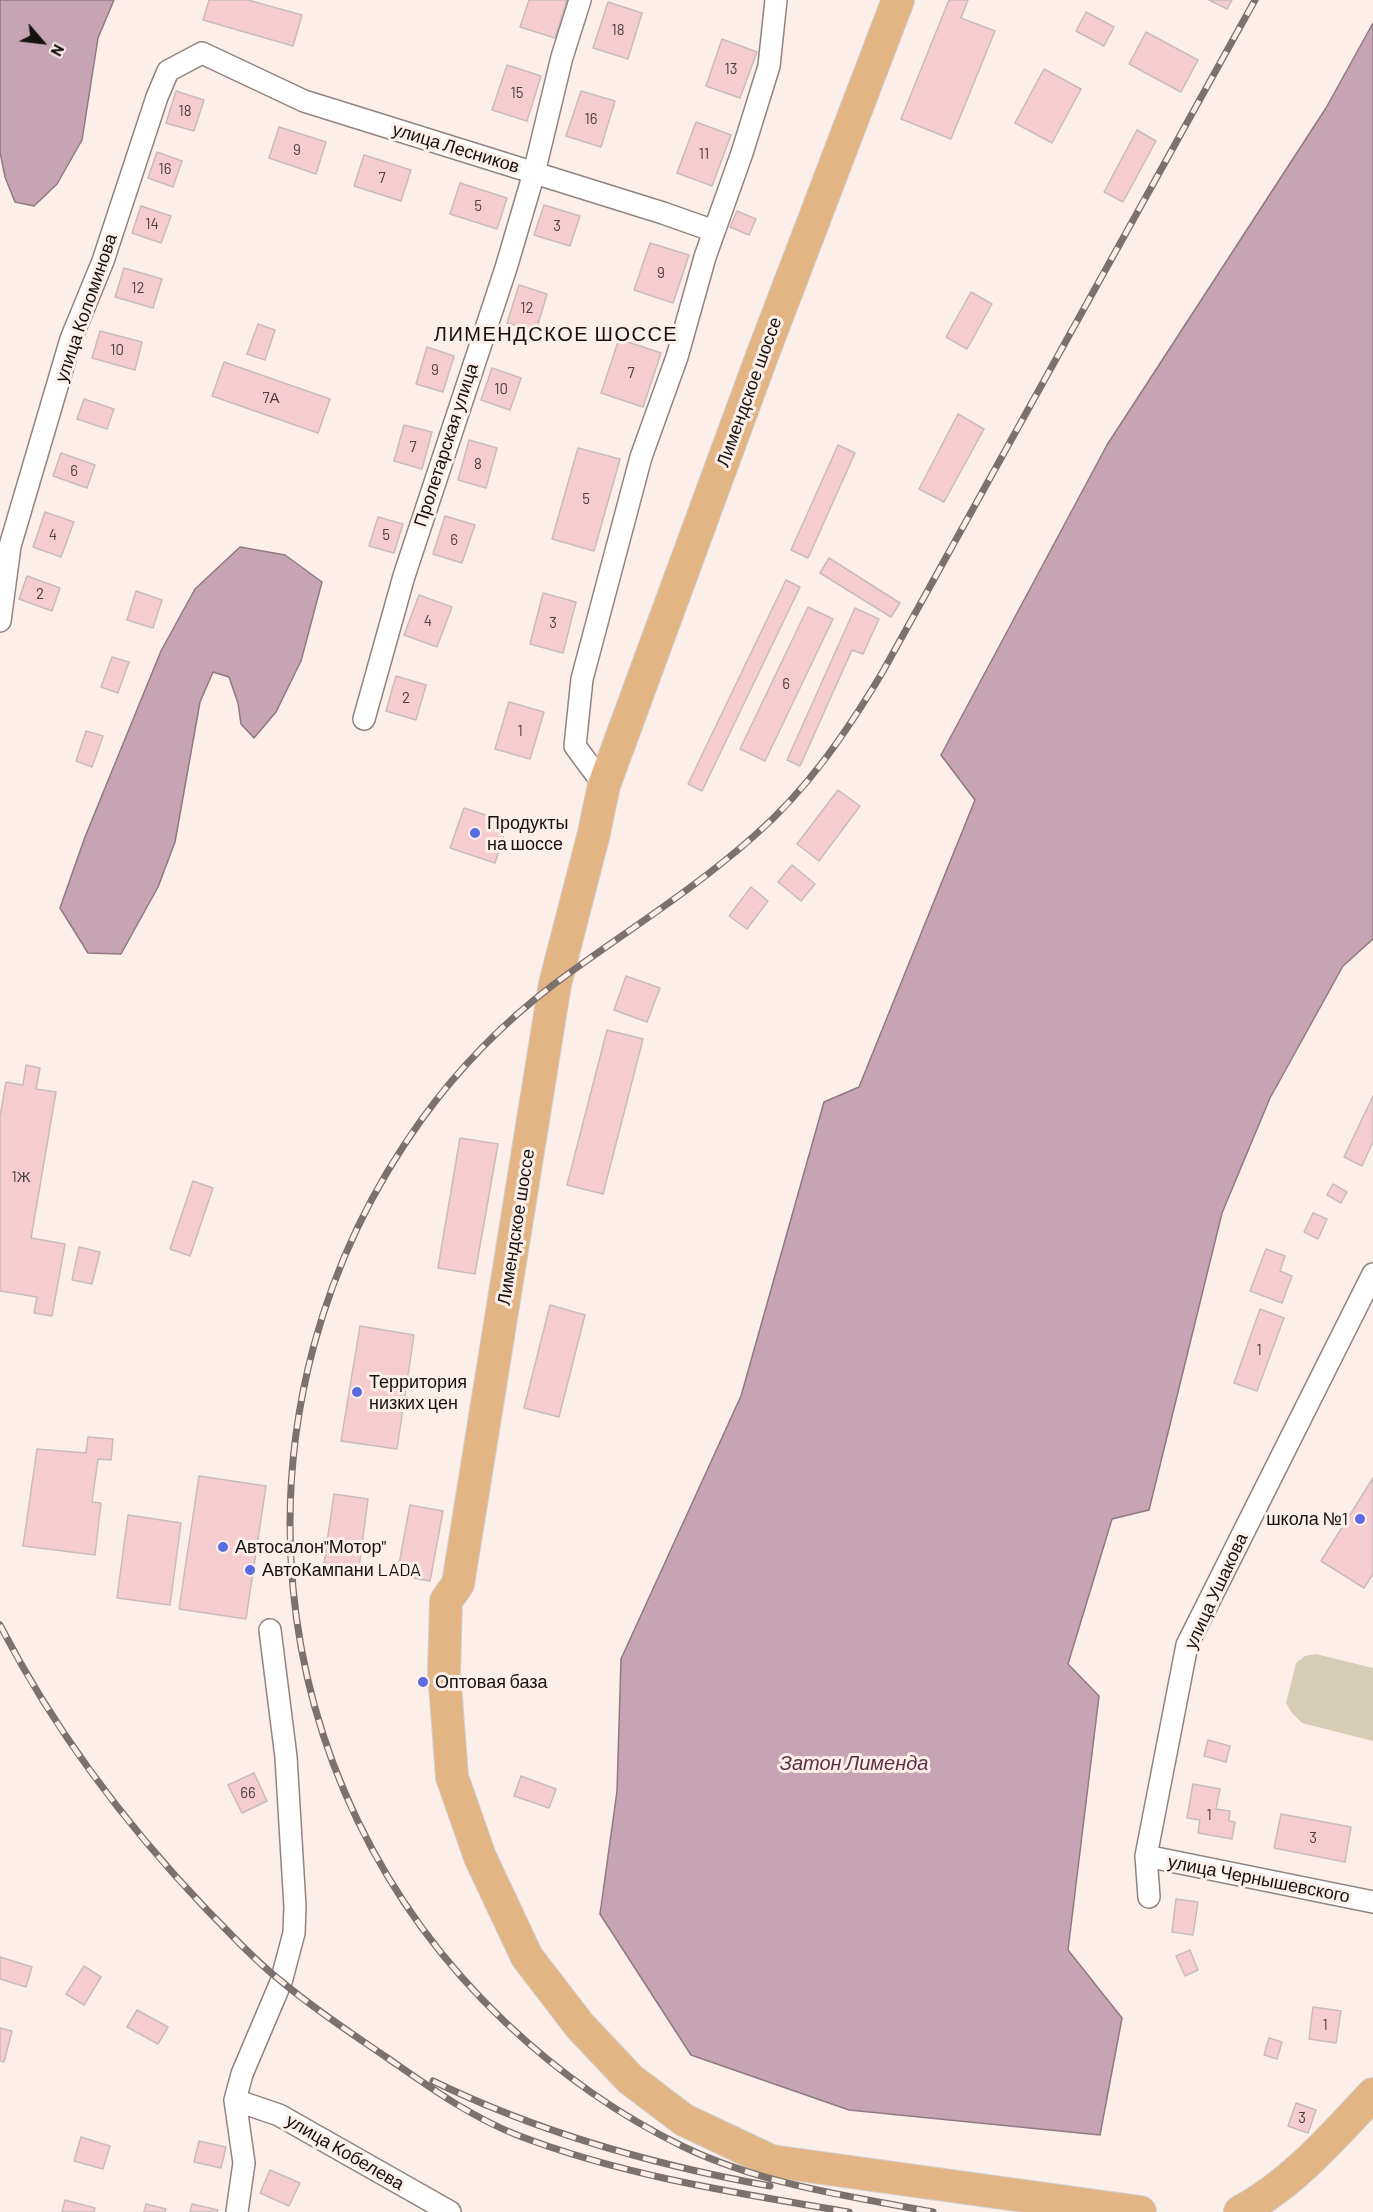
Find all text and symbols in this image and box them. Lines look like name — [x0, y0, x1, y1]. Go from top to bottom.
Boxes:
north arrow — [12, 12, 72, 72]
house number: 18 — [611, 21, 625, 39]
text: N — [47, 42, 69, 60]
house number: 13 — [725, 60, 737, 78]
house number: 15 — [511, 84, 523, 102]
house number: 18 — [178, 102, 192, 120]
house number: 16 — [585, 110, 597, 128]
street label: улица Лесников — [390, 118, 522, 178]
house number: 9 — [293, 141, 301, 159]
house number: 11 — [699, 145, 709, 163]
house number: 16 — [159, 160, 171, 178]
house number: 7 — [378, 169, 386, 187]
house number: 5 — [474, 197, 482, 215]
house number: 14 — [145, 215, 159, 233]
house number: 3 — [553, 217, 561, 235]
street label: улица Коломинова — [50, 231, 122, 385]
house number: 9 — [657, 264, 665, 282]
house number: 12 — [131, 279, 145, 297]
house number: 12 — [520, 299, 534, 317]
street label: Лимендское шоссе — [712, 314, 786, 470]
district label: ЛИМЕНДСКОЕ ШОССЕ — [434, 322, 678, 346]
house number: 10 — [110, 341, 124, 359]
street label: Пролетарская улица — [409, 361, 483, 529]
house number: 9 — [431, 361, 439, 379]
house number: 7 — [627, 364, 635, 382]
house number: 10 — [494, 380, 508, 398]
house number: 7А — [262, 389, 280, 407]
house number: 7 — [409, 438, 417, 456]
house number: 8 — [474, 455, 482, 473]
house number: 6 — [70, 462, 78, 480]
house number: 5 — [582, 490, 590, 508]
house number: 4 — [49, 526, 57, 544]
house number: 5 — [382, 526, 390, 544]
house number: 6 — [450, 531, 458, 549]
house number: 2 — [36, 585, 44, 603]
house number: 4 — [424, 612, 432, 630]
house number: 3 — [549, 614, 557, 632]
house number: 6 — [782, 675, 790, 693]
house number: 2 — [402, 689, 410, 707]
house number: 1 — [517, 722, 523, 740]
place label: Продукты на шоссе — [487, 812, 568, 854]
marker: Продукты на шоссе — [468, 826, 482, 840]
street label: Лимендское шоссе — [493, 1147, 539, 1307]
house number: 1Ж — [11, 1168, 31, 1186]
house number: 1 — [1256, 1341, 1262, 1359]
place label: Территория низких цен — [369, 1371, 467, 1414]
marker: Территория низких цен — [350, 1385, 364, 1399]
place label: школа №1 — [1266, 1508, 1348, 1530]
marker: школа №1 — [1353, 1512, 1367, 1526]
street label: улица Ушакова — [1180, 1530, 1252, 1652]
place label: Автосалон"Мотор" — [235, 1536, 386, 1558]
marker: Автосалон"Мотор" — [216, 1540, 230, 1554]
place label: АвтоКампани LADA — [262, 1559, 421, 1581]
marker: АвтоКампани LADA — [243, 1563, 257, 1577]
place label: Оптовая база — [435, 1671, 547, 1693]
marker: Оптовая база — [416, 1675, 430, 1689]
water label: Затон Лименда — [780, 1751, 928, 1775]
house number: 66 — [240, 1784, 256, 1802]
house number: 1 — [1206, 1806, 1212, 1824]
house number: 3 — [1309, 1829, 1317, 1847]
street label: улица Чернышевского — [1166, 1851, 1352, 1907]
house number: 1 — [1322, 2016, 1328, 2034]
street label: улица Кобелева — [282, 2109, 408, 2195]
house number: 3 — [1298, 2109, 1306, 2127]

